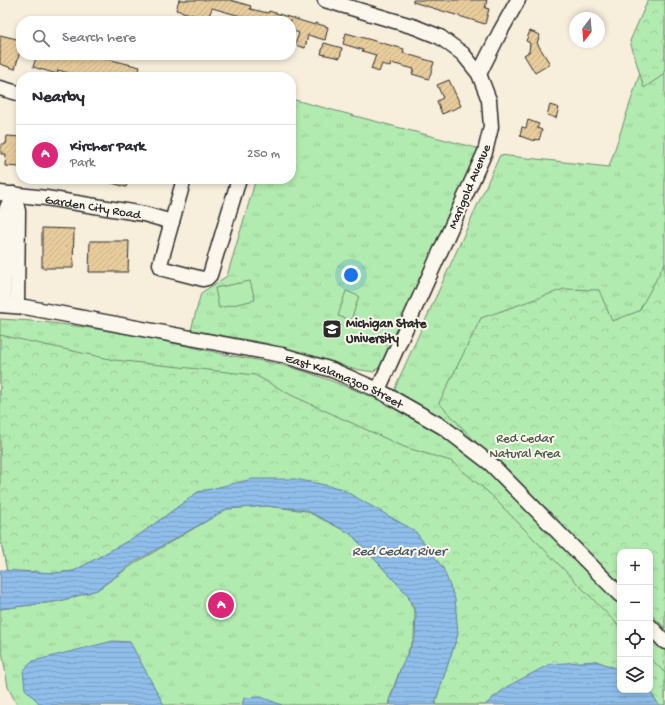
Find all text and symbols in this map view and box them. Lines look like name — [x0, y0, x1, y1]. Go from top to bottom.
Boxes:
north arrow — [569, 12, 605, 48]
search box — [16, 16, 296, 60]
icon: search — [30, 27, 52, 49]
text: Search here — [62, 29, 136, 47]
text: Nearby — [32, 88, 85, 108]
text: Kircher Park — [70, 138, 145, 156]
street label: Marigold Avenue — [446, 142, 495, 232]
text: A — [41, 147, 49, 162]
text: 250 m — [247, 147, 280, 162]
text: Park — [70, 156, 95, 171]
street label: Garden City Road — [44, 193, 143, 224]
your location — [341, 265, 361, 285]
place label: Michigan State University — [346, 317, 428, 347]
school or university icon: Michigan State University — [321, 318, 343, 340]
street label: East Kalamazoo Street — [283, 351, 407, 414]
park label: Red Cedar Natural Area — [489, 432, 561, 462]
water label: Red Cedar River — [352, 544, 449, 561]
map controls — [617, 549, 653, 693]
button: + — [617, 549, 653, 585]
button: − — [617, 585, 653, 621]
pin: A — [208, 590, 234, 620]
button: locate — [617, 621, 653, 657]
button: layers — [617, 657, 653, 693]

